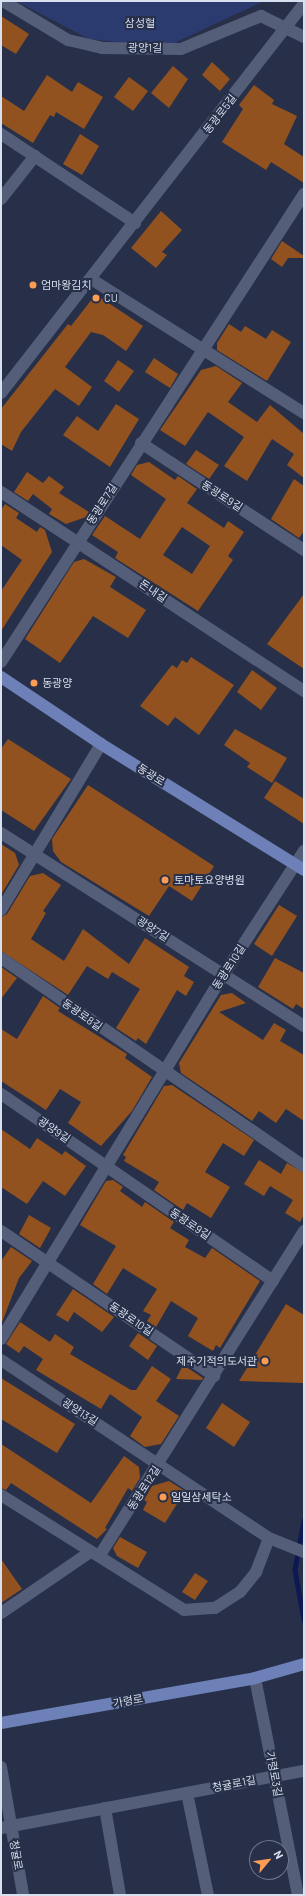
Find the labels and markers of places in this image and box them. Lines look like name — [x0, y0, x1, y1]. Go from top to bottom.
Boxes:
place label: 엄마왕김치 — [41, 278, 92, 292]
marker: 엄마왕김치 — [28, 280, 38, 290]
place label: CU — [104, 291, 118, 305]
marker: CU — [91, 293, 101, 303]
place label: 동광양 — [42, 676, 72, 690]
marker: 동광양 — [29, 678, 39, 688]
place label: 토마토요양병원 — [174, 873, 245, 887]
marker: 토마토요양병원 — [159, 874, 171, 886]
place label: 제주기적의도서관 — [176, 1354, 257, 1368]
marker: 제주기적의도서관 — [260, 1356, 270, 1366]
place label: 일일삼세탁소 — [171, 1490, 232, 1504]
marker: 일일삼세탁소 — [158, 1492, 168, 1502]

